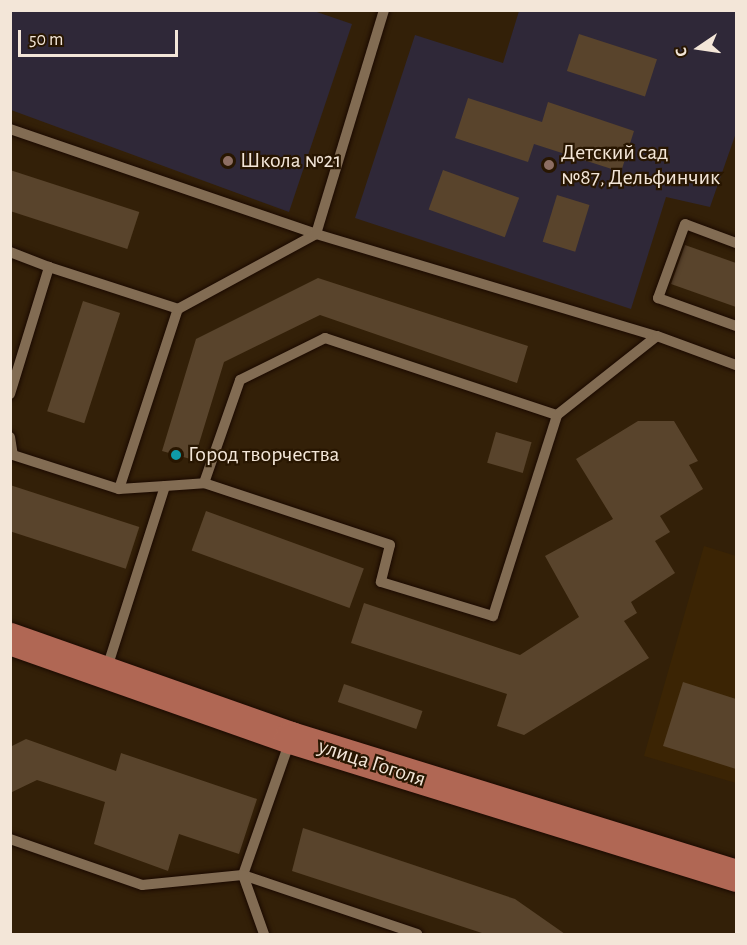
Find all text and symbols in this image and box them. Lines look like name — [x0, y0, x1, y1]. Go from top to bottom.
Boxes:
scale bar — [21, 18, 182, 56]
north arrow — [669, 18, 729, 78]
text: 50 m — [29, 31, 63, 49]
text: С — [673, 46, 690, 58]
place label: Детский сад №87, Дельфинчик — [561, 139, 720, 190]
place label: Школа №21 — [240, 148, 341, 174]
marker: Школа №21 — [221, 154, 235, 168]
marker: Детский сад №87, Дельфинчик — [542, 158, 556, 172]
place label: Город творчества — [188, 442, 340, 468]
marker: Город творчества — [169, 448, 183, 462]
street label: улица Гоголя — [315, 733, 429, 793]

